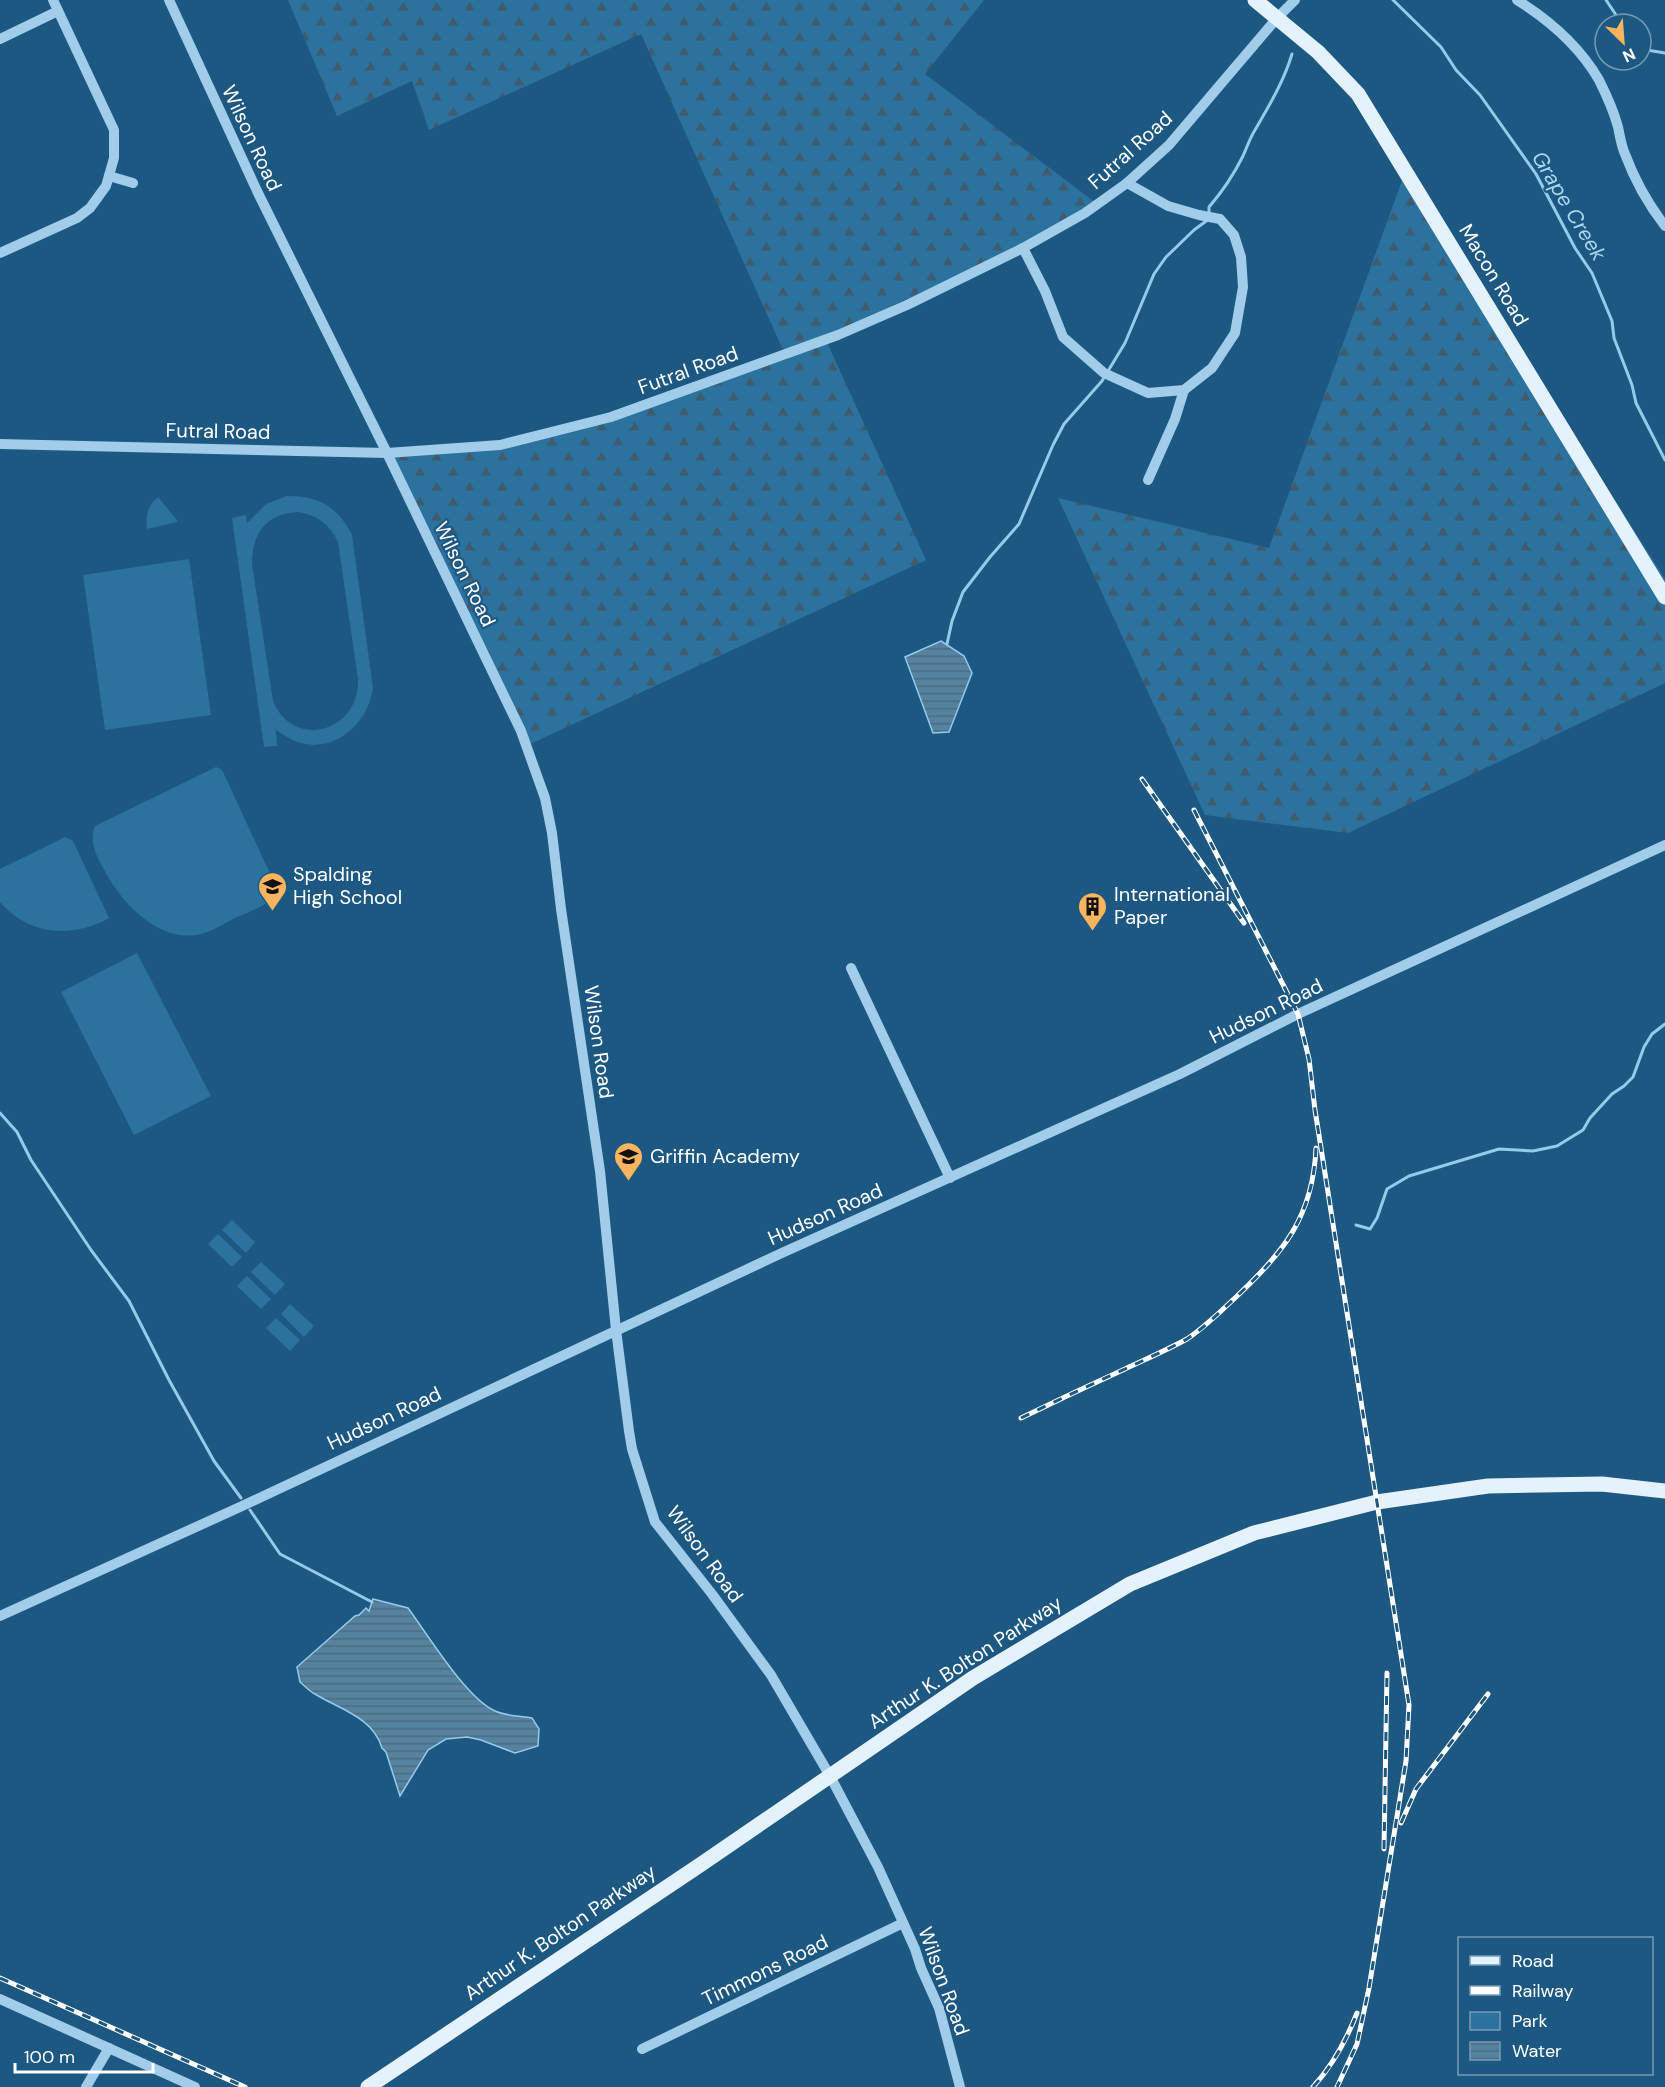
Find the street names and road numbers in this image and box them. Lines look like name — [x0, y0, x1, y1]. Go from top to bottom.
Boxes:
street label: Wilson Road — [216, 81, 288, 195]
street label: Futral Road — [1082, 105, 1178, 195]
street label: Macon Road — [1453, 219, 1535, 331]
street label: Futral Road — [634, 340, 742, 400]
street label: Futral Road — [165, 417, 271, 445]
street label: Wilson Road — [428, 517, 502, 631]
street label: Hudson Road — [1205, 972, 1327, 1050]
street label: Wilson Road — [578, 984, 620, 1100]
street label: Hudson Road — [764, 1177, 886, 1251]
street label: Hudson Road — [323, 1380, 445, 1456]
street label: Wilson Road — [661, 1500, 749, 1608]
street label: Arthur K. Bolton Parkway — [863, 1590, 1067, 1734]
street label: Arthur K. Bolton Parkway — [459, 1858, 661, 2006]
street label: Wilson Road — [912, 1923, 976, 2039]
street label: Timmons Road — [698, 1928, 832, 2012]

